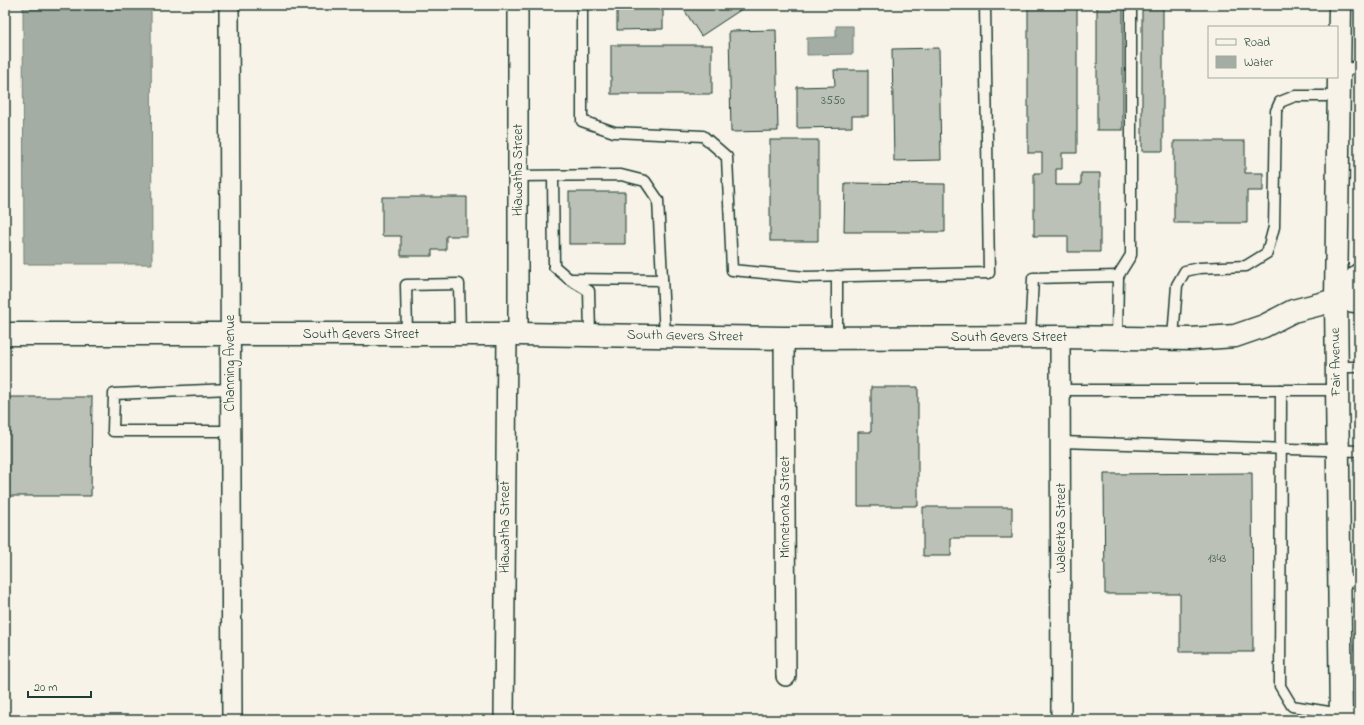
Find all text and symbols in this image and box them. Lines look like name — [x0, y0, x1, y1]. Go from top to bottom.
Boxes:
legend — [1208, 26, 1338, 78]
text: Road — [1244, 34, 1270, 52]
text: Water — [1244, 54, 1273, 72]
house number: 3550 — [821, 92, 845, 110]
street label: Hiawatha Street — [508, 123, 529, 216]
street label: Channing Avenue — [220, 314, 242, 411]
street label: South Gevers Street — [303, 324, 420, 345]
street label: South Gevers Street — [627, 324, 744, 348]
street label: South Gevers Street — [951, 327, 1068, 348]
street label: Fair Avenue — [1325, 327, 1347, 398]
street label: Minnetonka Street — [775, 455, 796, 558]
street label: Hiawatha Street — [495, 480, 516, 573]
street label: Waleetka Street — [1051, 482, 1072, 573]
house number: 1343 — [1208, 550, 1226, 568]
scale bar — [28, 673, 91, 699]
text: 20 m — [34, 679, 57, 697]

